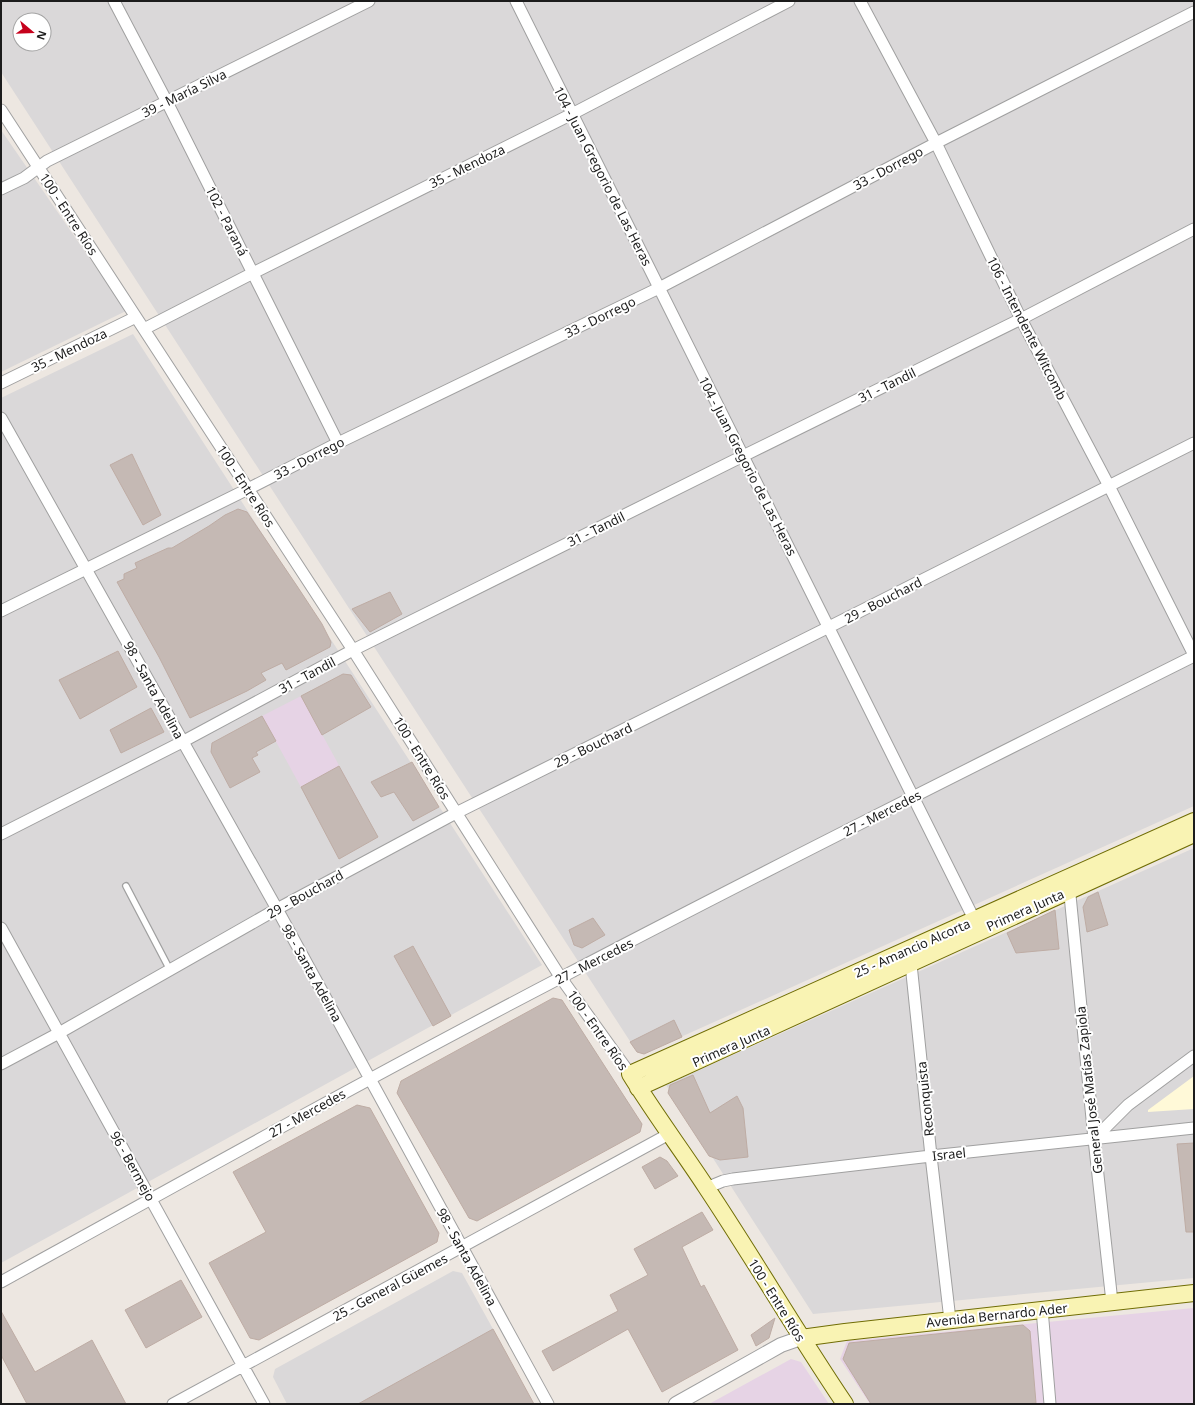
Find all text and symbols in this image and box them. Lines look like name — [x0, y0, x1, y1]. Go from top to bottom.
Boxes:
north arrow — [12, 12, 52, 52]
text: N — [33, 29, 50, 42]
street label: 39 - María Silva — [139, 65, 229, 121]
street label: 104 - Juan Gregorio de Las Heras — [550, 83, 656, 269]
street label: 35 - Mendoza — [426, 140, 508, 192]
street label: 33 - Dorrego — [850, 142, 926, 194]
street label: 100 - Entre Ríos — [36, 169, 102, 259]
street label: 102 - Paraná — [202, 183, 252, 259]
street label: 106 - Intendente Witcomb — [983, 253, 1071, 403]
street label: 33 - Dorrego — [562, 292, 639, 342]
street label: 35 - Mendoza — [28, 324, 110, 376]
street label: 31 - Tandil — [855, 363, 919, 407]
street label: 104 - Juan Gregorio de Las Heras — [695, 373, 801, 559]
street label: 33 - Dorrego — [271, 432, 347, 483]
street label: 100 - Entre Ríos — [213, 441, 279, 531]
street label: 31 - Tandil — [564, 507, 628, 551]
street label: 29 - Bouchard — [841, 573, 925, 627]
street label: 98 - Santa Adelina — [120, 638, 188, 742]
street label: 31 - Tandil — [275, 652, 339, 698]
street label: 100 - Entre Ríos — [389, 713, 455, 803]
street label: 29 - Bouchard — [551, 718, 635, 772]
street label: 27 - Mercedes — [840, 786, 924, 840]
street label: 29 - Bouchard — [264, 866, 346, 922]
street label: Primera Junta — [983, 885, 1067, 935]
street label: 25 - Amancio Alcorta — [851, 914, 973, 982]
street label: 98 - Santa Adelina — [278, 921, 346, 1025]
street label: 27 - Mercedes — [552, 934, 636, 988]
street label: 100 - Entre Ríos — [564, 986, 632, 1074]
street label: General José Matías Zapiola — [1071, 1005, 1107, 1175]
street label: Primera Junta — [689, 1021, 773, 1071]
street label: Reconquista — [912, 1061, 938, 1137]
street label: 27 - Mercedes — [265, 1084, 349, 1142]
street label: 96 - Bermejo — [106, 1128, 160, 1204]
street label: Israel — [931, 1143, 967, 1165]
street label: 98 - Santa Adelina — [433, 1205, 501, 1309]
street label: 25 - General Güemes — [329, 1249, 451, 1325]
street label: 100 - Entre Ríos — [744, 1255, 810, 1345]
street label: Avenida Bernardo Ader — [925, 1299, 1069, 1331]

